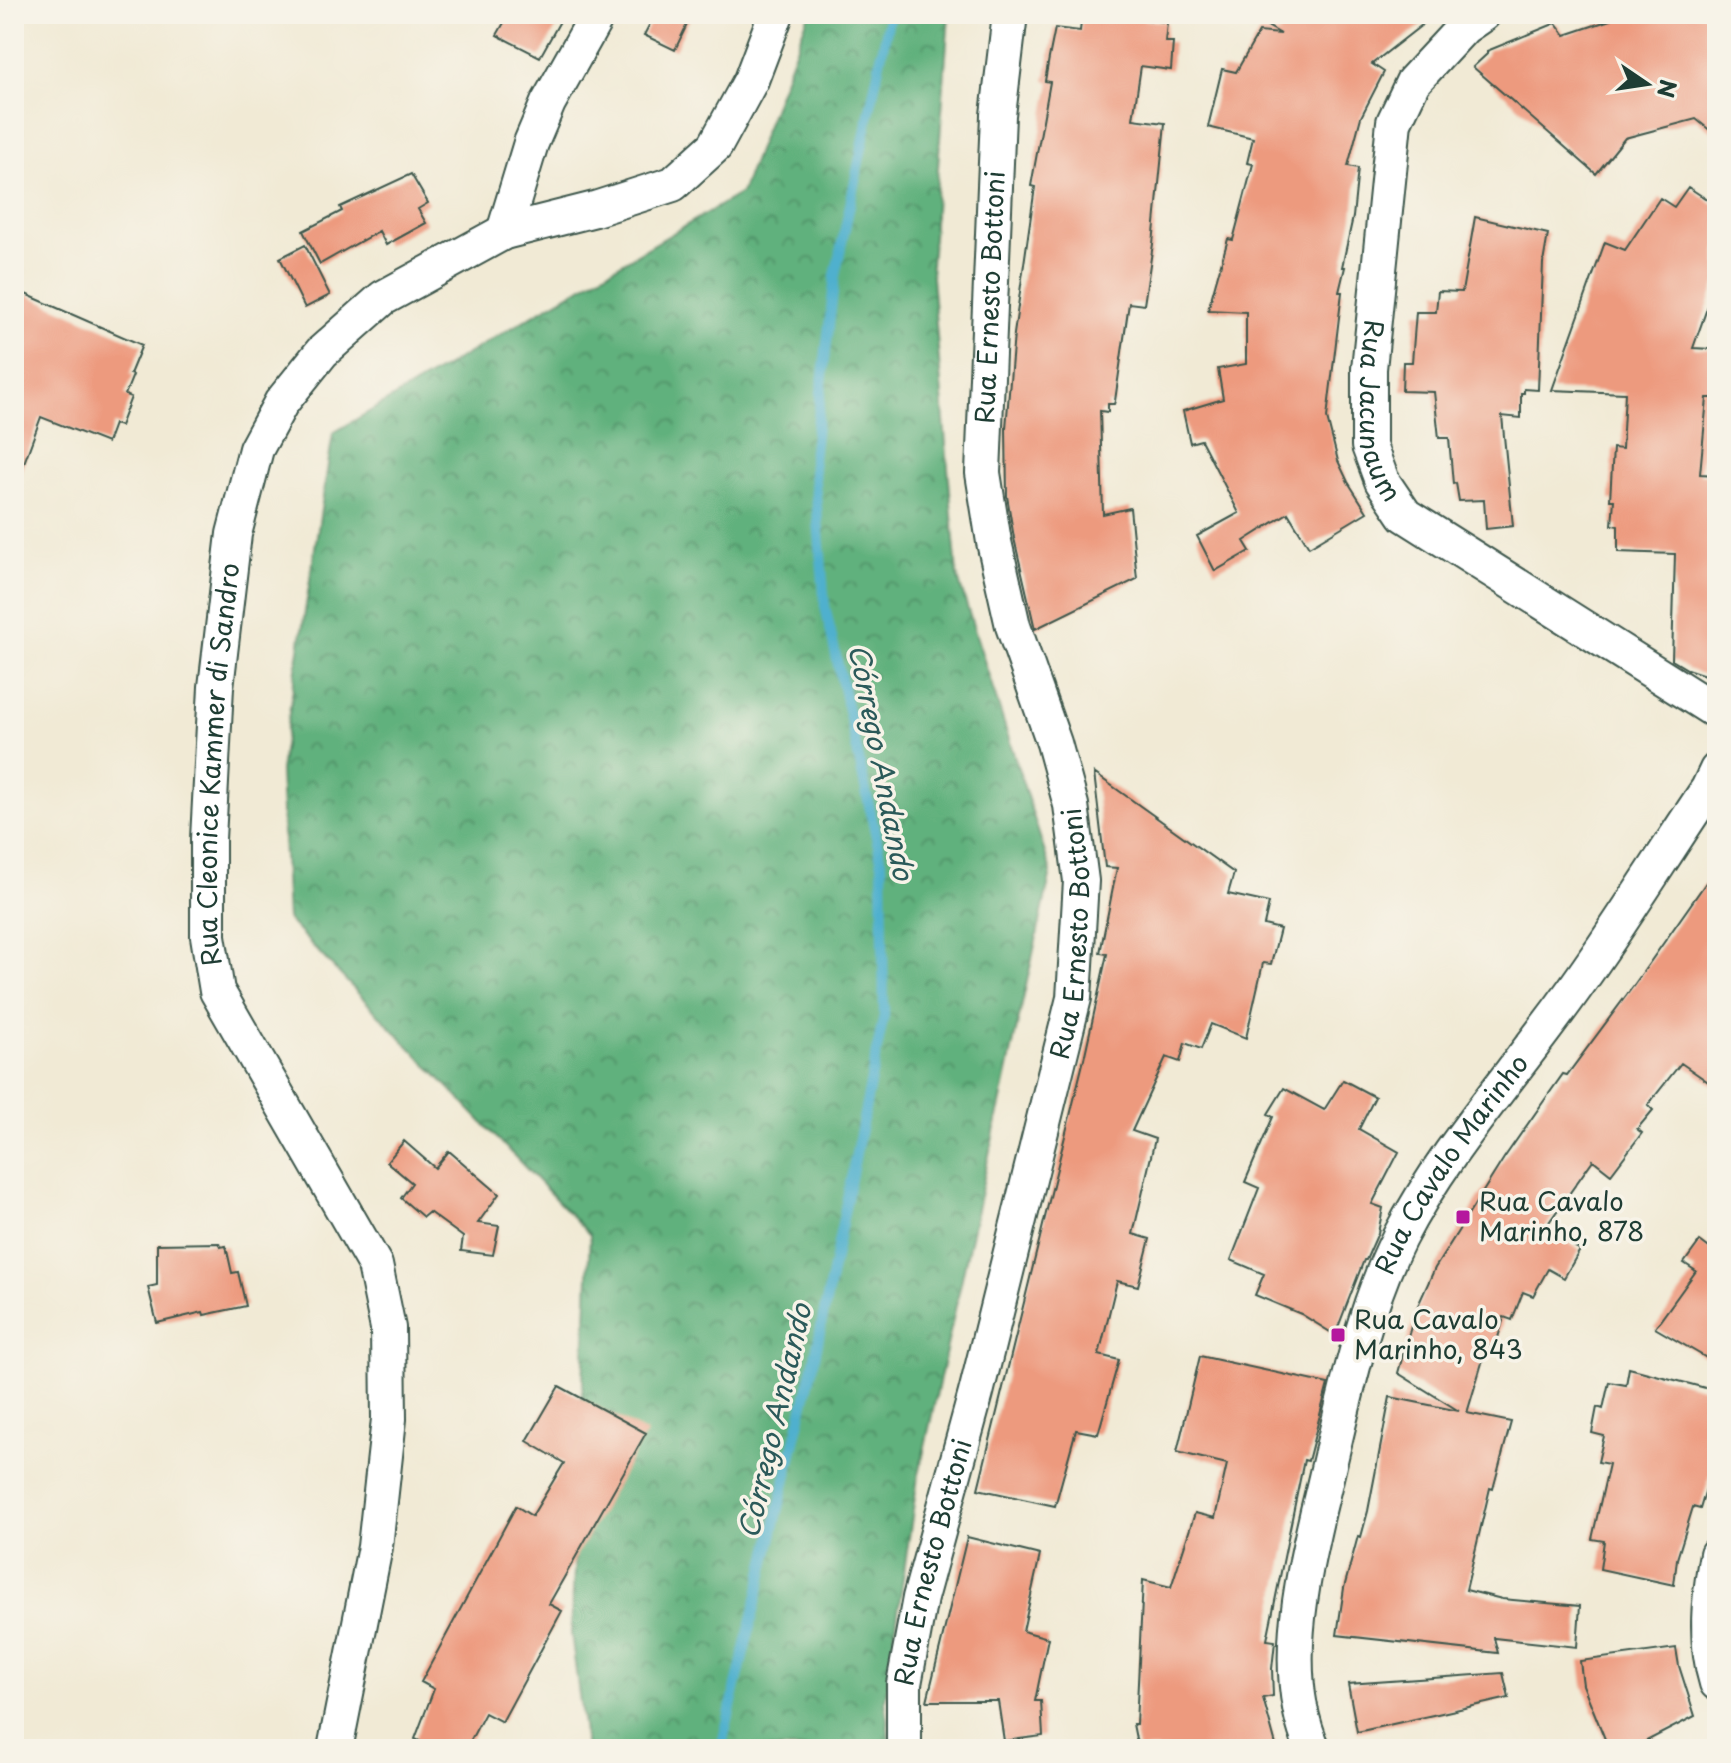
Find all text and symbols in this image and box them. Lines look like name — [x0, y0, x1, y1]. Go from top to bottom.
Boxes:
north arrow — [1607, 44, 1687, 124]
text: N — [1650, 77, 1686, 101]
street label: Rua Ernesto Bottoni — [964, 170, 1014, 424]
street label: Rua Jacunaum — [1351, 318, 1412, 509]
street label: Rua Cleonice Kammer di Sandro — [187, 561, 248, 969]
water label: Córrego Andando — [839, 640, 927, 885]
street label: Rua Ernesto Bottoni — [1039, 806, 1099, 1063]
street label: Rua Cavalo Marinho — [1364, 1045, 1537, 1280]
place label: Rua Cavalo Marinho, 878 — [1479, 1181, 1644, 1250]
marker: Rua Cavalo Marinho, 878 — [1454, 1208, 1472, 1226]
water label: Córrego Andando — [726, 1298, 822, 1542]
place label: Rua Cavalo Marinho, 843 — [1354, 1299, 1523, 1368]
marker: Rua Cavalo Marinho, 843 — [1329, 1326, 1347, 1344]
street label: Rua Ernesto Bottoni — [883, 1434, 981, 1689]

